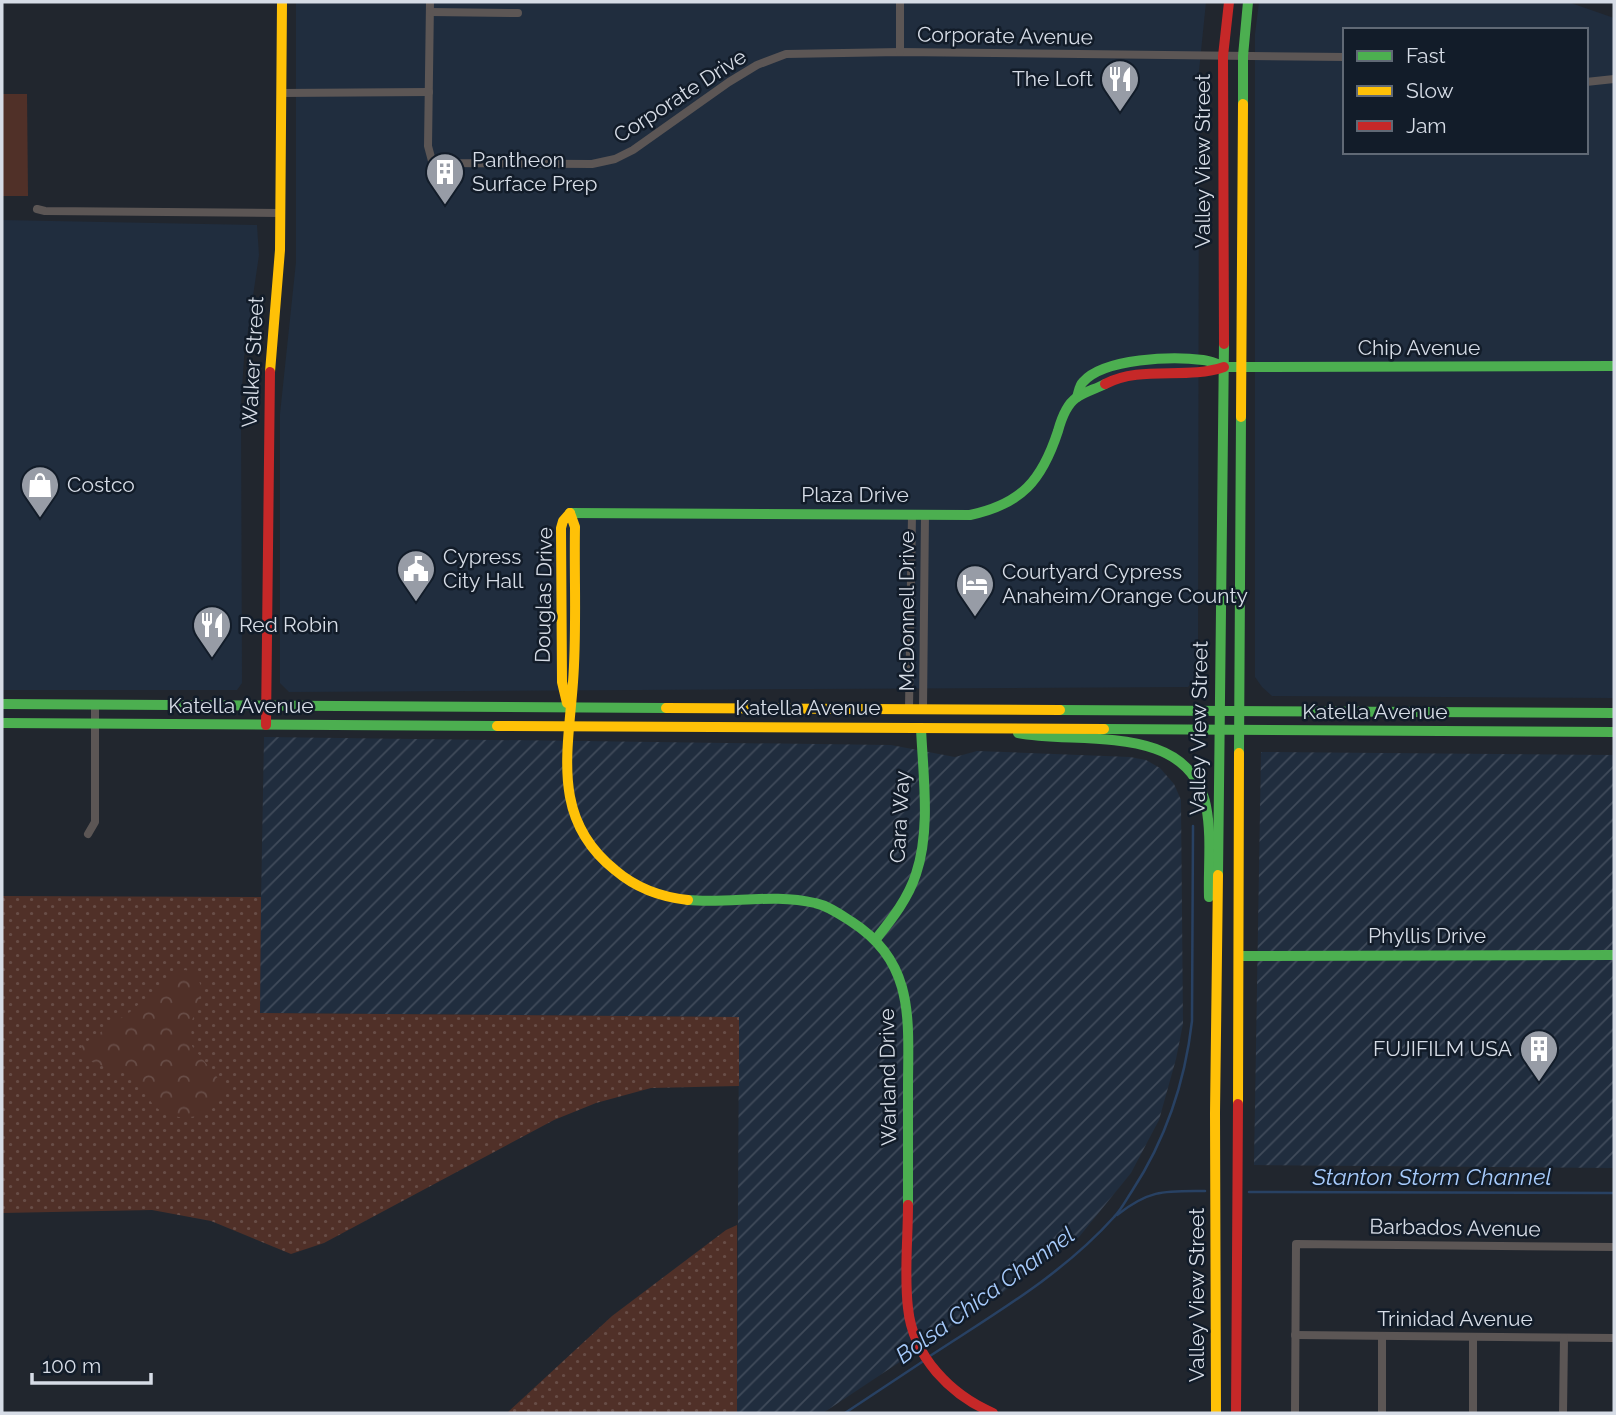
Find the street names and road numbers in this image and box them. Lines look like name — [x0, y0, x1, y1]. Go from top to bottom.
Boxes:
street label: Corporate Avenue — [917, 21, 1093, 50]
street label: Corporate Drive — [609, 43, 751, 148]
street label: Valley View Street — [1190, 74, 1215, 248]
street label: Walker Street — [237, 296, 268, 428]
street label: Chip Avenue — [1358, 335, 1480, 360]
street label: Plaza Drive — [801, 482, 909, 507]
street label: Douglas Drive — [530, 527, 557, 663]
street label: McDonnell Drive — [894, 531, 919, 691]
street label: Valley View Street — [1184, 641, 1213, 815]
street label: Katella Avenue — [168, 693, 314, 718]
street label: Katella Avenue — [735, 695, 881, 720]
street label: Katella Avenue — [1302, 699, 1448, 724]
street label: Cara Way — [885, 770, 914, 864]
street label: Phyllis Drive — [1368, 923, 1486, 948]
street label: Warland Drive — [874, 1008, 901, 1146]
street label: Valley View Street — [1184, 1208, 1209, 1382]
street label: Barbados Avenue — [1369, 1214, 1541, 1241]
street label: Trinidad Avenue — [1377, 1306, 1533, 1331]

